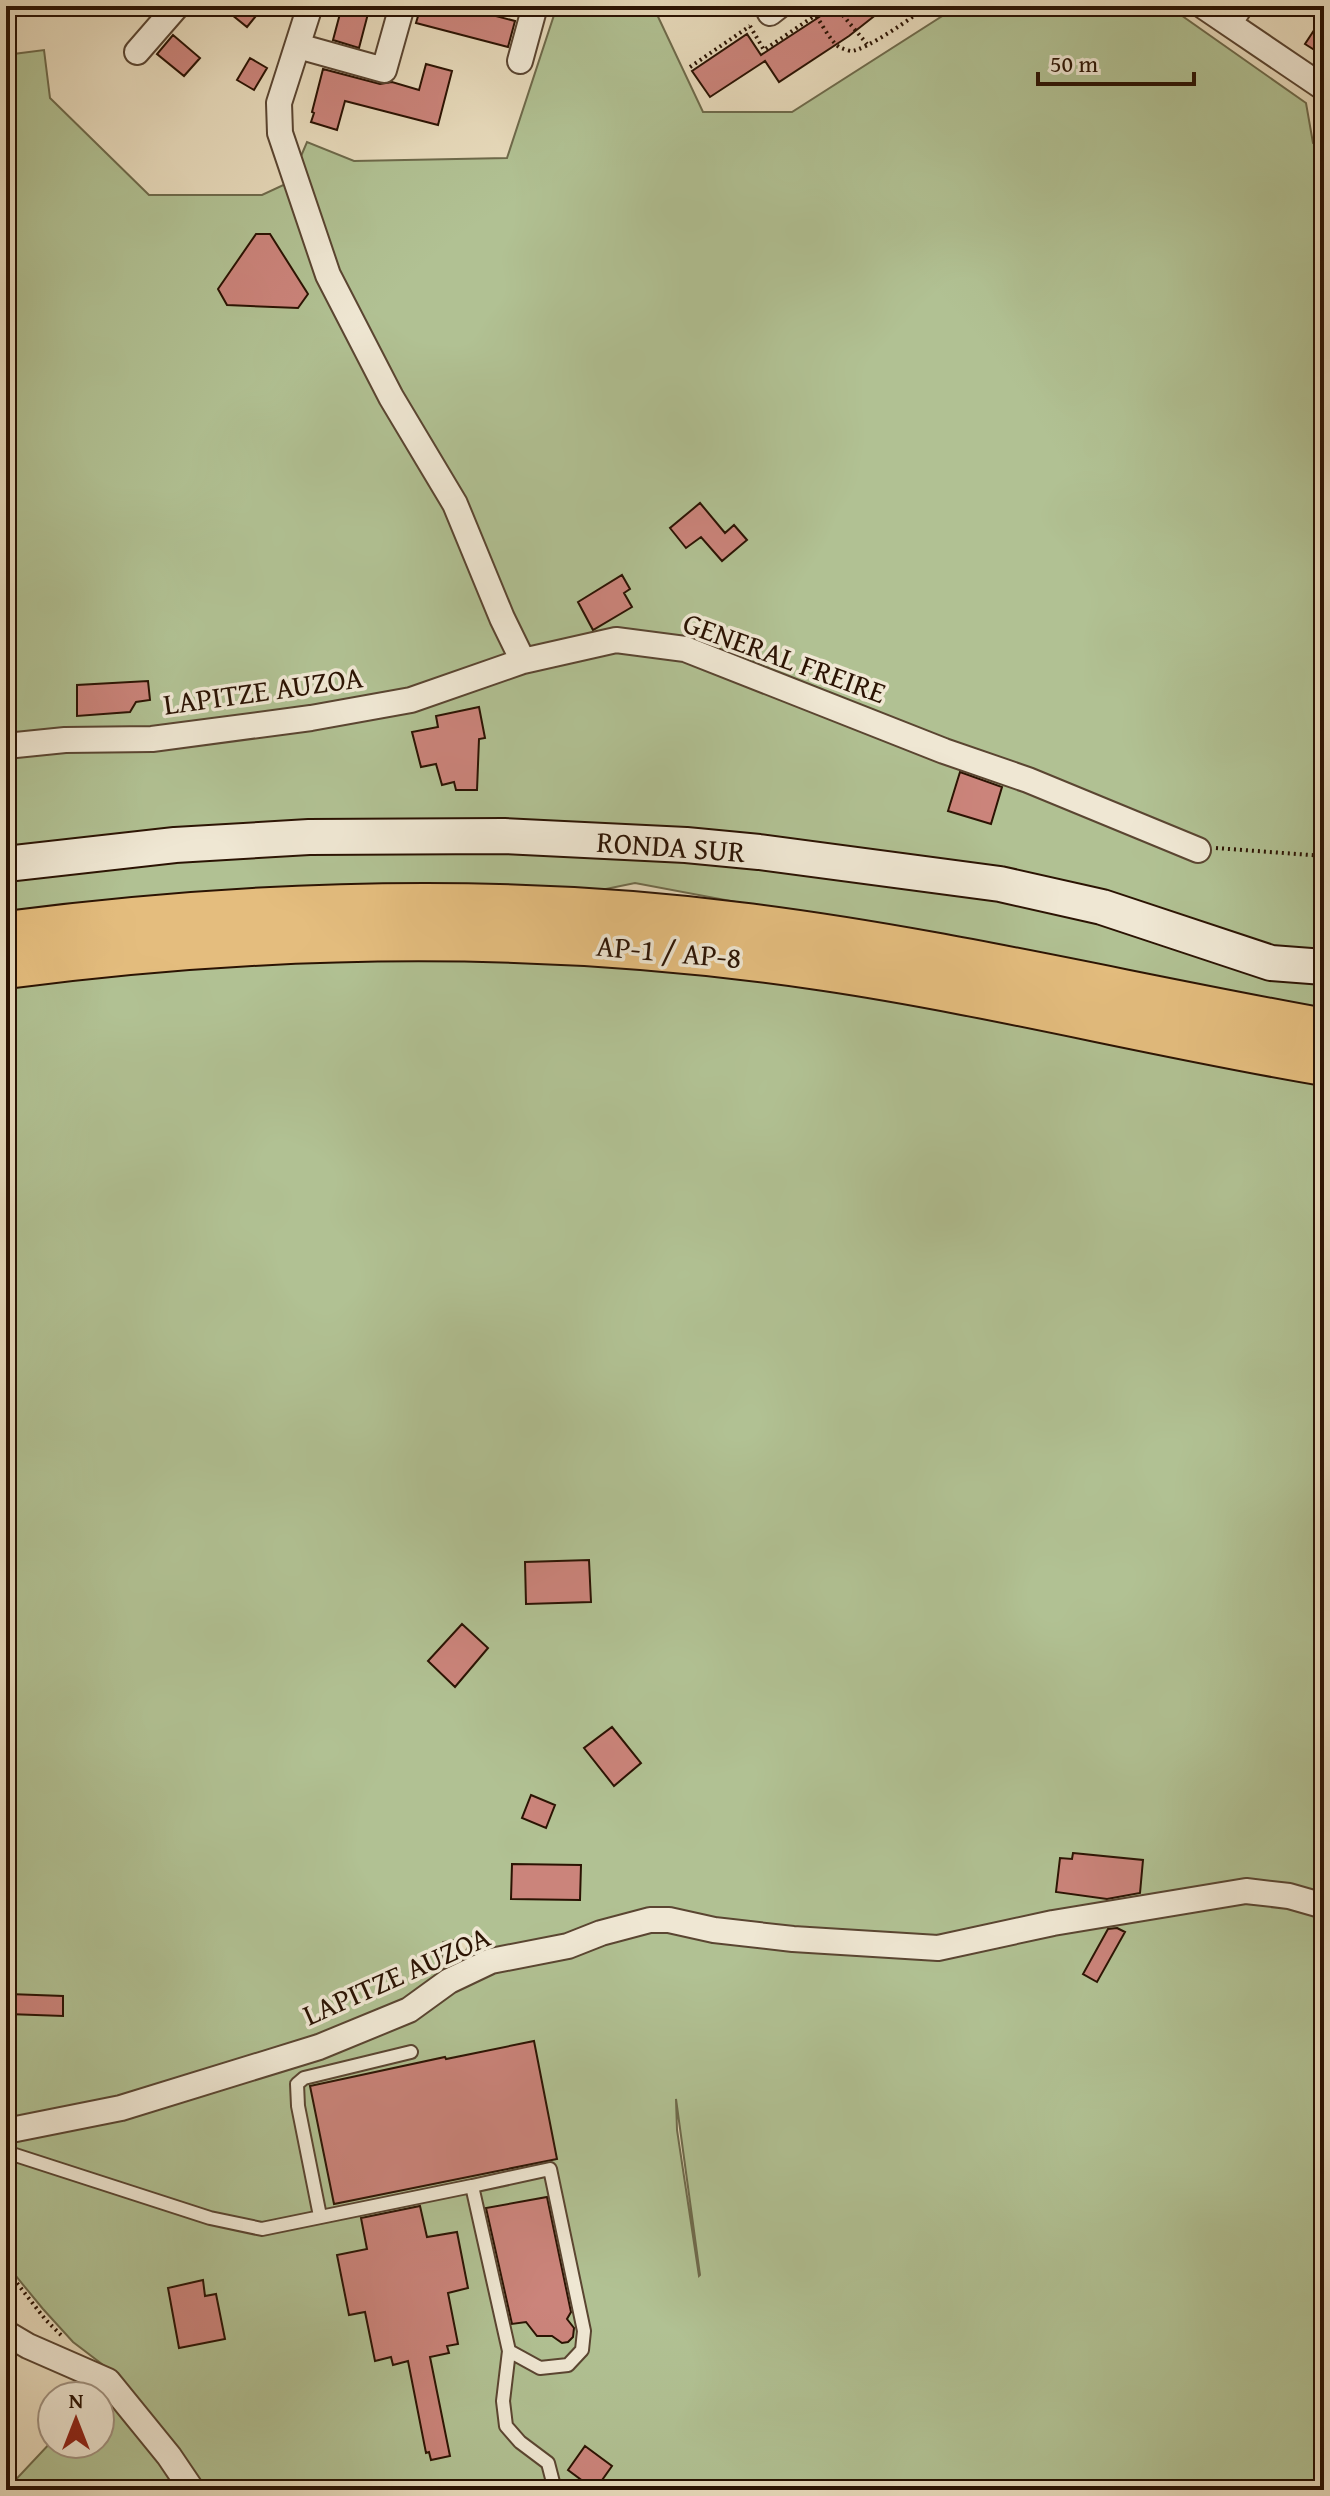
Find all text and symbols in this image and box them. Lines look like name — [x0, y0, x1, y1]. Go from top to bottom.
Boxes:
scale bar — [1038, 36, 1194, 86]
text: 50 m — [1050, 46, 1098, 81]
street label: GENERAL FREIRE — [677, 600, 893, 714]
street label: LAPITZE AUZOA — [160, 654, 366, 726]
street label: RONDA SUR — [595, 819, 748, 873]
street label: AP-1 / AP-8 — [595, 923, 743, 979]
street label: LAPITZE AUZOA — [295, 1914, 497, 2036]
north arrow — [36, 2380, 116, 2460]
text: N — [69, 2384, 84, 2416]

